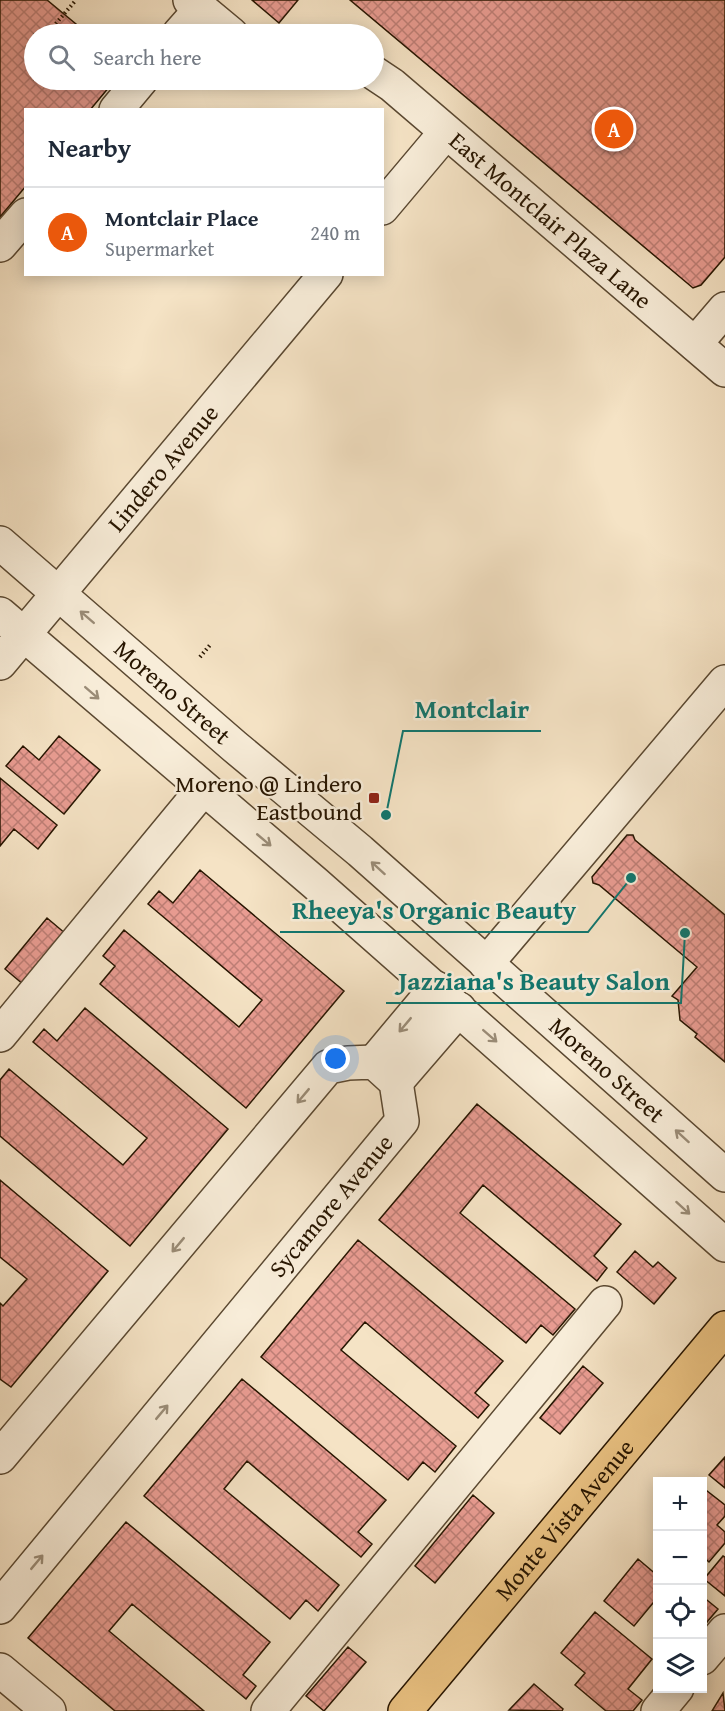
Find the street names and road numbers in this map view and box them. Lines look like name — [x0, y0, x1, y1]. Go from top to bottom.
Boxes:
street label: East Montclair Plaza Lane — [442, 123, 660, 317]
street label: Lindero Avenue — [99, 397, 227, 539]
street label: Moreno Street — [107, 631, 239, 753]
street label: Moreno Street — [542, 1009, 673, 1131]
street label: Sycamore Avenue — [260, 1127, 401, 1285]
street label: Monte Vista Avenue — [486, 1431, 642, 1608]

